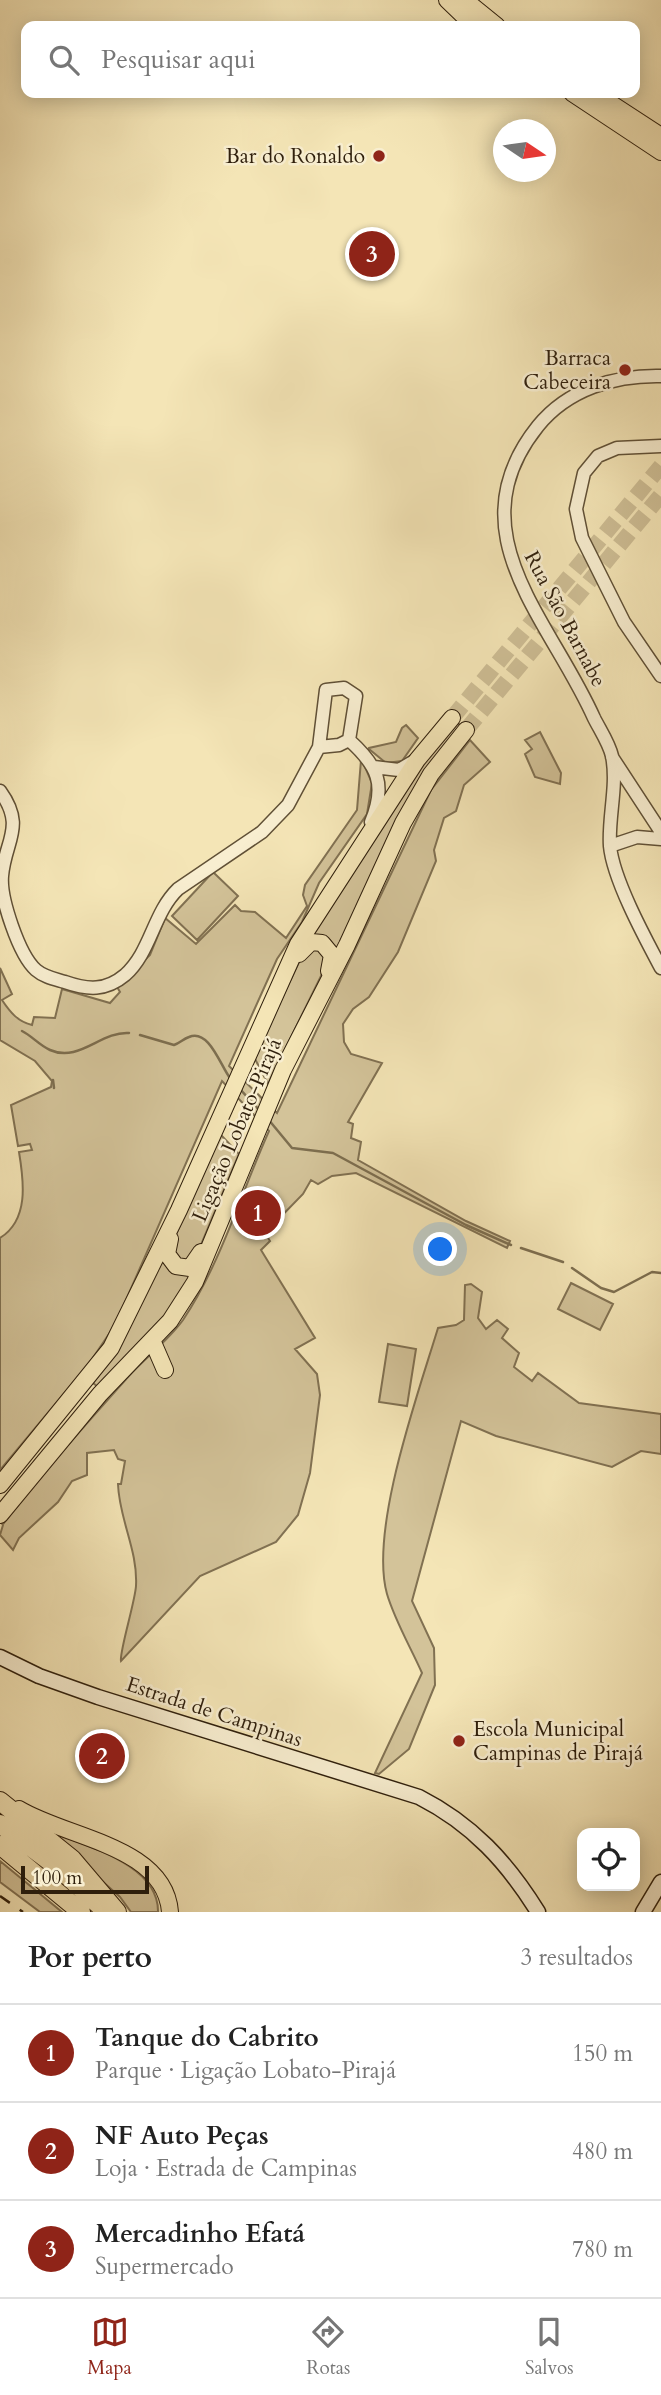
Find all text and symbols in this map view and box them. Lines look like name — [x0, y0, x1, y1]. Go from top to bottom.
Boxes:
search box — [21, 21, 640, 98]
icon: search — [45, 41, 83, 79]
text: Pesquisar aqui — [101, 42, 256, 77]
north arrow — [493, 119, 556, 182]
place label: Bar do Ronaldo — [225, 142, 365, 171]
marker: Bar do Ronaldo — [371, 148, 387, 164]
pin: 3 — [349, 228, 395, 280]
place label: Barraca Cabeceira — [523, 344, 611, 397]
marker: Barraca Cabeceira — [617, 362, 633, 378]
street label: Rua São Barnabe — [517, 546, 613, 692]
street label: Ligação Lobato-Pirajá — [185, 1034, 289, 1226]
pin: 1 — [235, 1187, 281, 1239]
your location — [423, 1232, 457, 1266]
street label: Estrada de Campinas — [122, 1670, 306, 1754]
place label: Escola Municipal Campinas de Pirajá — [473, 1715, 643, 1768]
pin: 2 — [79, 1730, 125, 1782]
marker: Escola Municipal Campinas de Pirajá — [451, 1733, 467, 1749]
map controls — [577, 1828, 640, 1891]
button: locate — [577, 1828, 640, 1891]
scale bar — [21, 1863, 149, 1895]
text: 100 m — [32, 1865, 82, 1891]
text: Por perto — [28, 1937, 152, 1978]
text: 3 resultados — [520, 1942, 633, 1973]
text: Tanque do Cabrito — [95, 2020, 319, 2055]
text: 1 — [45, 2038, 57, 2069]
text: 150 m — [572, 2038, 633, 2069]
text: Parque · Ligação Lobato-Pirajá — [95, 2055, 396, 2086]
text: NF Auto Peças — [95, 2118, 269, 2153]
text: 2 — [45, 2136, 57, 2167]
text: 480 m — [572, 2136, 633, 2167]
text: Loja · Estrada de Campinas — [95, 2153, 357, 2184]
text: Mercadinho Efatá — [95, 2216, 305, 2251]
text: 3 — [45, 2234, 57, 2265]
text: 780 m — [572, 2234, 633, 2265]
text: Supermercado — [95, 2251, 234, 2282]
tab: Mapa — [87, 2313, 132, 2381]
tab: Rotas — [306, 2313, 350, 2381]
tab: Salvos — [525, 2313, 574, 2381]

